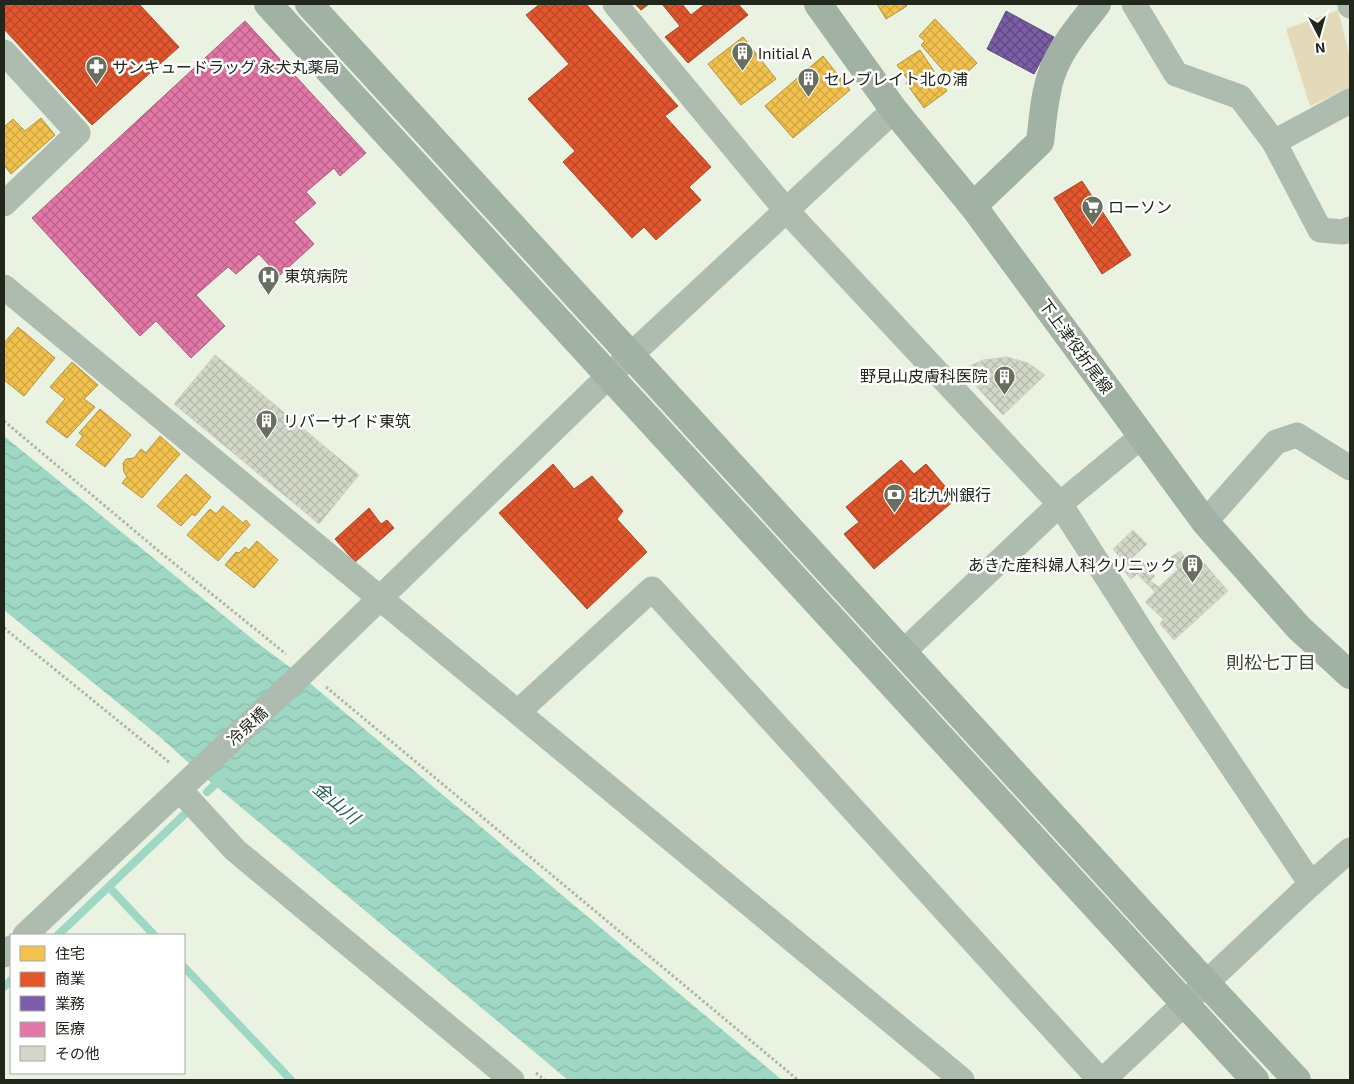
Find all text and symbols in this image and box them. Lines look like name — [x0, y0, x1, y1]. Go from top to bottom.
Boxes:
north arrow — [1294, 10, 1344, 60]
text: N — [1314, 39, 1326, 57]
building icon: Initial A — [730, 41, 754, 72]
place label: Initial A — [758, 43, 812, 62]
pharmacy icon: サンキュードラッグ 永犬丸薬局 — [84, 55, 108, 86]
place label: サンキュードラッグ 永犬丸薬局 — [112, 57, 340, 76]
building icon: セレブレイト北の浦 — [796, 67, 820, 98]
place label: セレブレイト北の浦 — [824, 69, 968, 88]
supermarket icon: ローソン — [1080, 195, 1104, 226]
place label: ローソン — [1108, 197, 1172, 216]
hospital icon: 東筑病院 — [256, 264, 280, 295]
place label: 東筑病院 — [284, 266, 348, 285]
street label: 下上津役折尾線 — [1036, 295, 1117, 397]
building icon: 野見山皮膚科医院 — [992, 364, 1016, 395]
place label: 野見山皮膚科医院 — [860, 366, 988, 385]
building icon: リバーサイド東筑 — [255, 409, 279, 440]
place label: リバーサイド東筑 — [283, 411, 411, 430]
bank icon: 北九州銀行 — [883, 483, 907, 514]
place label: 北九州銀行 — [911, 485, 991, 504]
building icon: あきた産科婦人科クリニック — [1180, 553, 1204, 584]
place label: あきた産科婦人科クリニック — [968, 555, 1176, 574]
district label: 則松七丁目 — [1226, 651, 1316, 673]
street label: 冷泉橋 — [223, 702, 271, 749]
water label: 金山川 — [309, 776, 366, 829]
legend — [10, 934, 185, 1074]
text: 住宅 — [55, 944, 85, 962]
text: 商業 — [55, 969, 85, 987]
text: 業務 — [55, 994, 85, 1012]
text: 医療 — [55, 1019, 85, 1037]
text: その他 — [55, 1044, 100, 1062]

